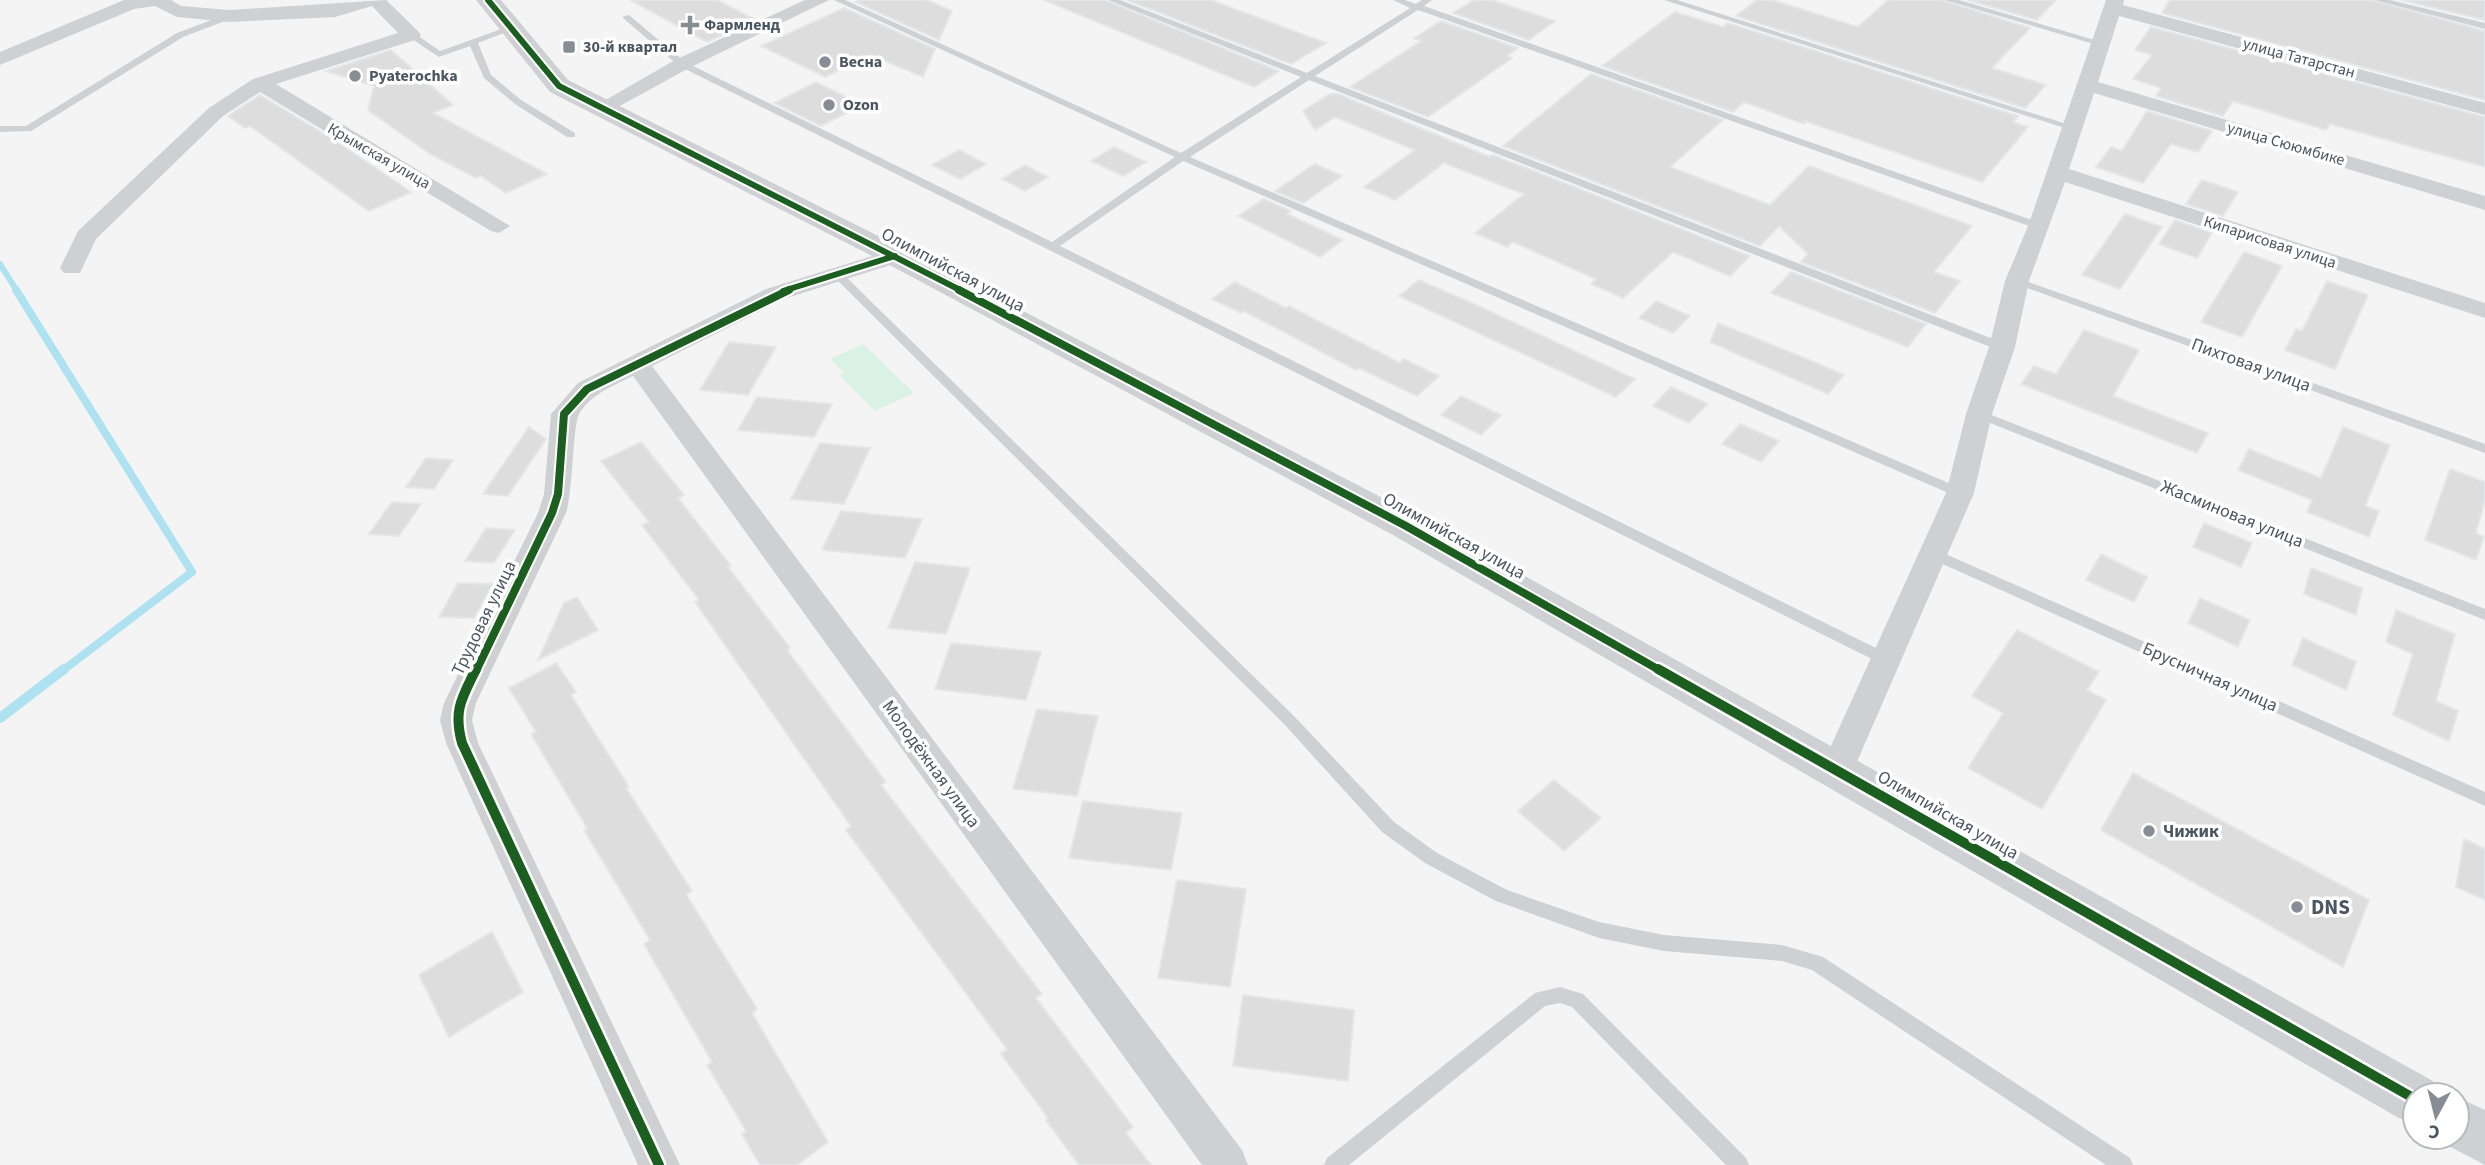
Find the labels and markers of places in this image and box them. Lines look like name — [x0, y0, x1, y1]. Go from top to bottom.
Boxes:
place label: Фармленд — [704, 14, 781, 36]
marker: Фармленд — [682, 17, 698, 33]
place label: 30-й квартал — [583, 36, 677, 58]
marker: 30-й квартал — [561, 39, 577, 55]
place label: Весна — [839, 51, 882, 73]
marker: Весна — [817, 54, 833, 70]
place label: Pyaterochka — [369, 65, 458, 87]
marker: Pyaterochka — [347, 68, 363, 84]
place label: Ozon — [843, 94, 879, 116]
marker: Ozon — [821, 97, 837, 113]
place label: Чижик — [2163, 819, 2219, 844]
marker: Чижик — [2141, 823, 2157, 839]
place label: DNS — [2311, 892, 2350, 922]
marker: DNS — [2289, 899, 2305, 915]

